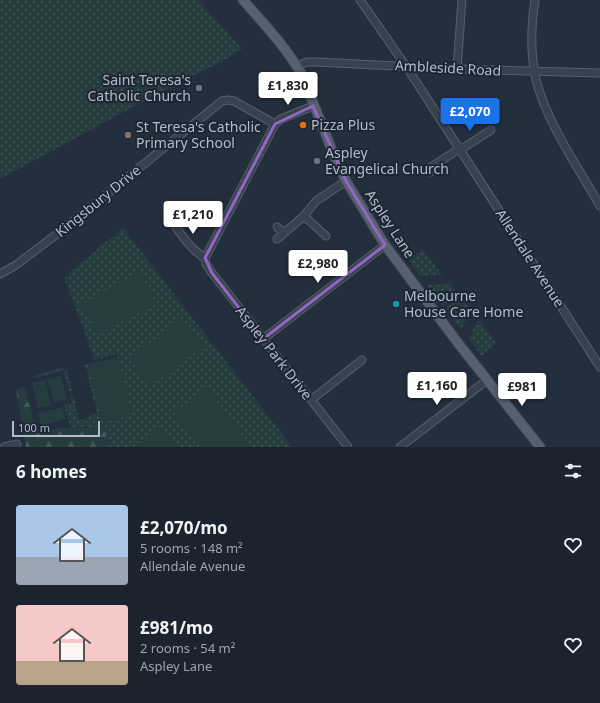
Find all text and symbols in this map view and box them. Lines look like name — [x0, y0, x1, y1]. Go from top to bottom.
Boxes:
street label: Ambleside Road — [394, 55, 502, 80]
place label: Saint Teresa's Catholic Church — [88, 70, 191, 105]
pin: £1,830 — [255, 72, 321, 106]
text: £1,830 — [268, 76, 308, 94]
marker: Saint Teresa's Catholic Church — [194, 83, 204, 93]
pin: £2,070 — [437, 98, 503, 132]
text: £2,070 — [450, 102, 490, 120]
place label: Pizza Plus — [311, 115, 375, 134]
place label: St Teresa's Catholic Primary School — [136, 117, 261, 152]
marker: Pizza Plus — [298, 120, 308, 130]
marker: St Teresa's Catholic Primary School — [123, 130, 133, 140]
place label: Aspley Evangelical Church — [325, 143, 449, 178]
marker: Aspley Evangelical Church — [312, 156, 322, 166]
street label: Kingsbury Drive — [51, 160, 144, 241]
street label: Aspley Lane — [361, 186, 420, 262]
pin: £1,210 — [160, 201, 226, 235]
text: £1,210 — [173, 205, 213, 223]
street label: Allendale Avenue — [492, 205, 569, 311]
pin: £2,980 — [285, 250, 351, 284]
text: £2,980 — [298, 254, 338, 272]
place label: Melbourne House Care Home — [404, 286, 523, 321]
marker: Melbourne House Care Home — [391, 299, 401, 309]
street label: Aspley Park Drive — [232, 302, 317, 404]
pin: £1,160 — [404, 372, 470, 406]
pin: £981 — [498, 373, 546, 407]
text: £1,160 — [417, 376, 457, 394]
text: £981 — [507, 377, 537, 395]
scale bar — [12, 419, 100, 438]
text: 100 m — [18, 420, 50, 435]
text: 6 homes — [16, 460, 87, 483]
icon: filters — [562, 460, 584, 482]
text: £2,070/mo — [140, 516, 228, 539]
icon: home — [48, 521, 96, 569]
icon: heart — [562, 534, 584, 556]
text: 5 rooms · 148 m² — [140, 539, 243, 557]
text: Allendale Avenue — [140, 557, 245, 575]
text: £981/mo — [140, 616, 213, 639]
icon: home — [48, 621, 96, 669]
icon: heart — [562, 634, 584, 656]
text: 2 rooms · 54 m² — [140, 639, 235, 657]
text: Aspley Lane — [140, 657, 212, 675]

